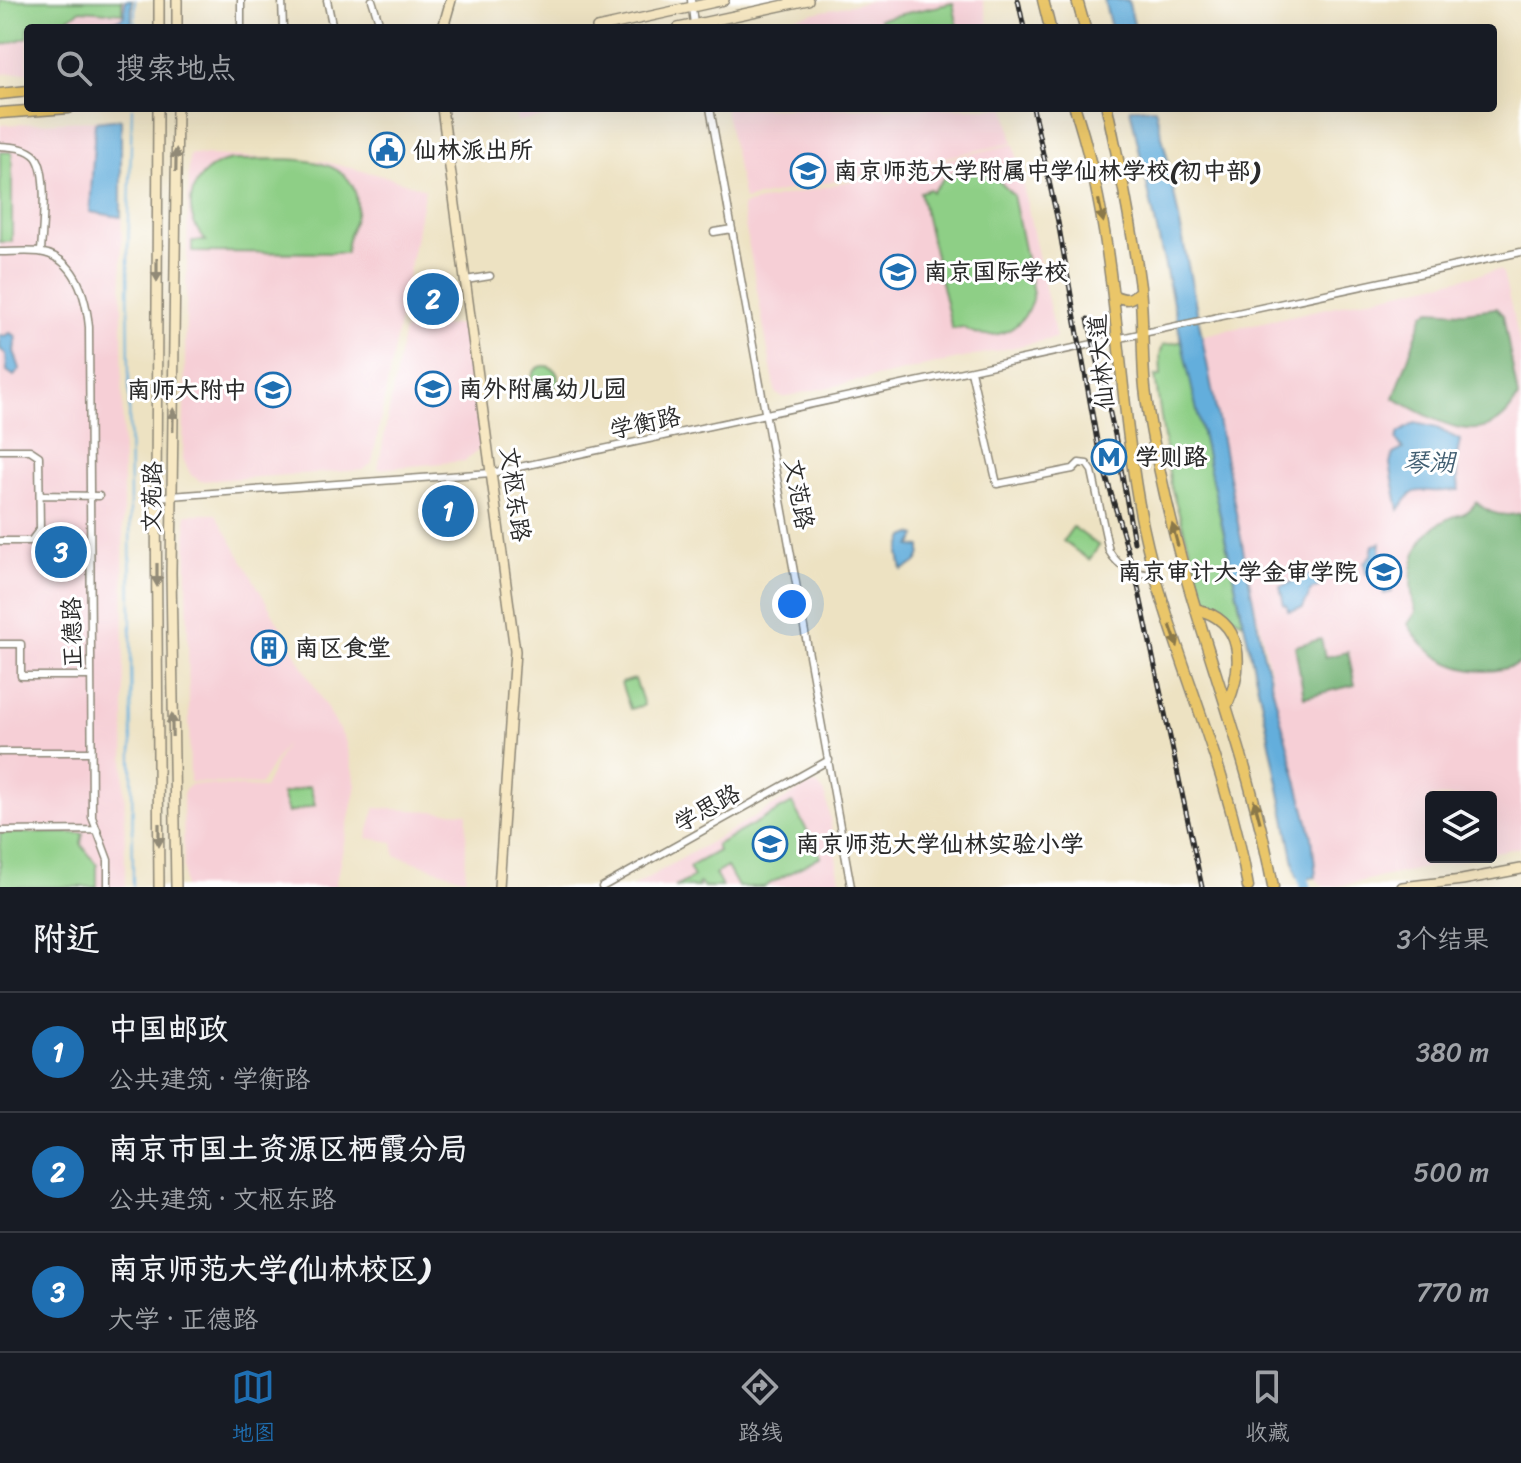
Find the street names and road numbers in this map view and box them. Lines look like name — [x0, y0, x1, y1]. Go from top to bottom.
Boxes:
street label: 仙林大道 — [1076, 312, 1126, 412]
street label: 学衡路 — [605, 395, 685, 451]
street label: 文枢东路 — [488, 444, 542, 544]
street label: 文范路 — [772, 455, 826, 533]
street label: 文苑路 — [130, 461, 174, 533]
street label: 正德路 — [50, 597, 94, 669]
street label: 学思路 — [665, 772, 749, 844]

